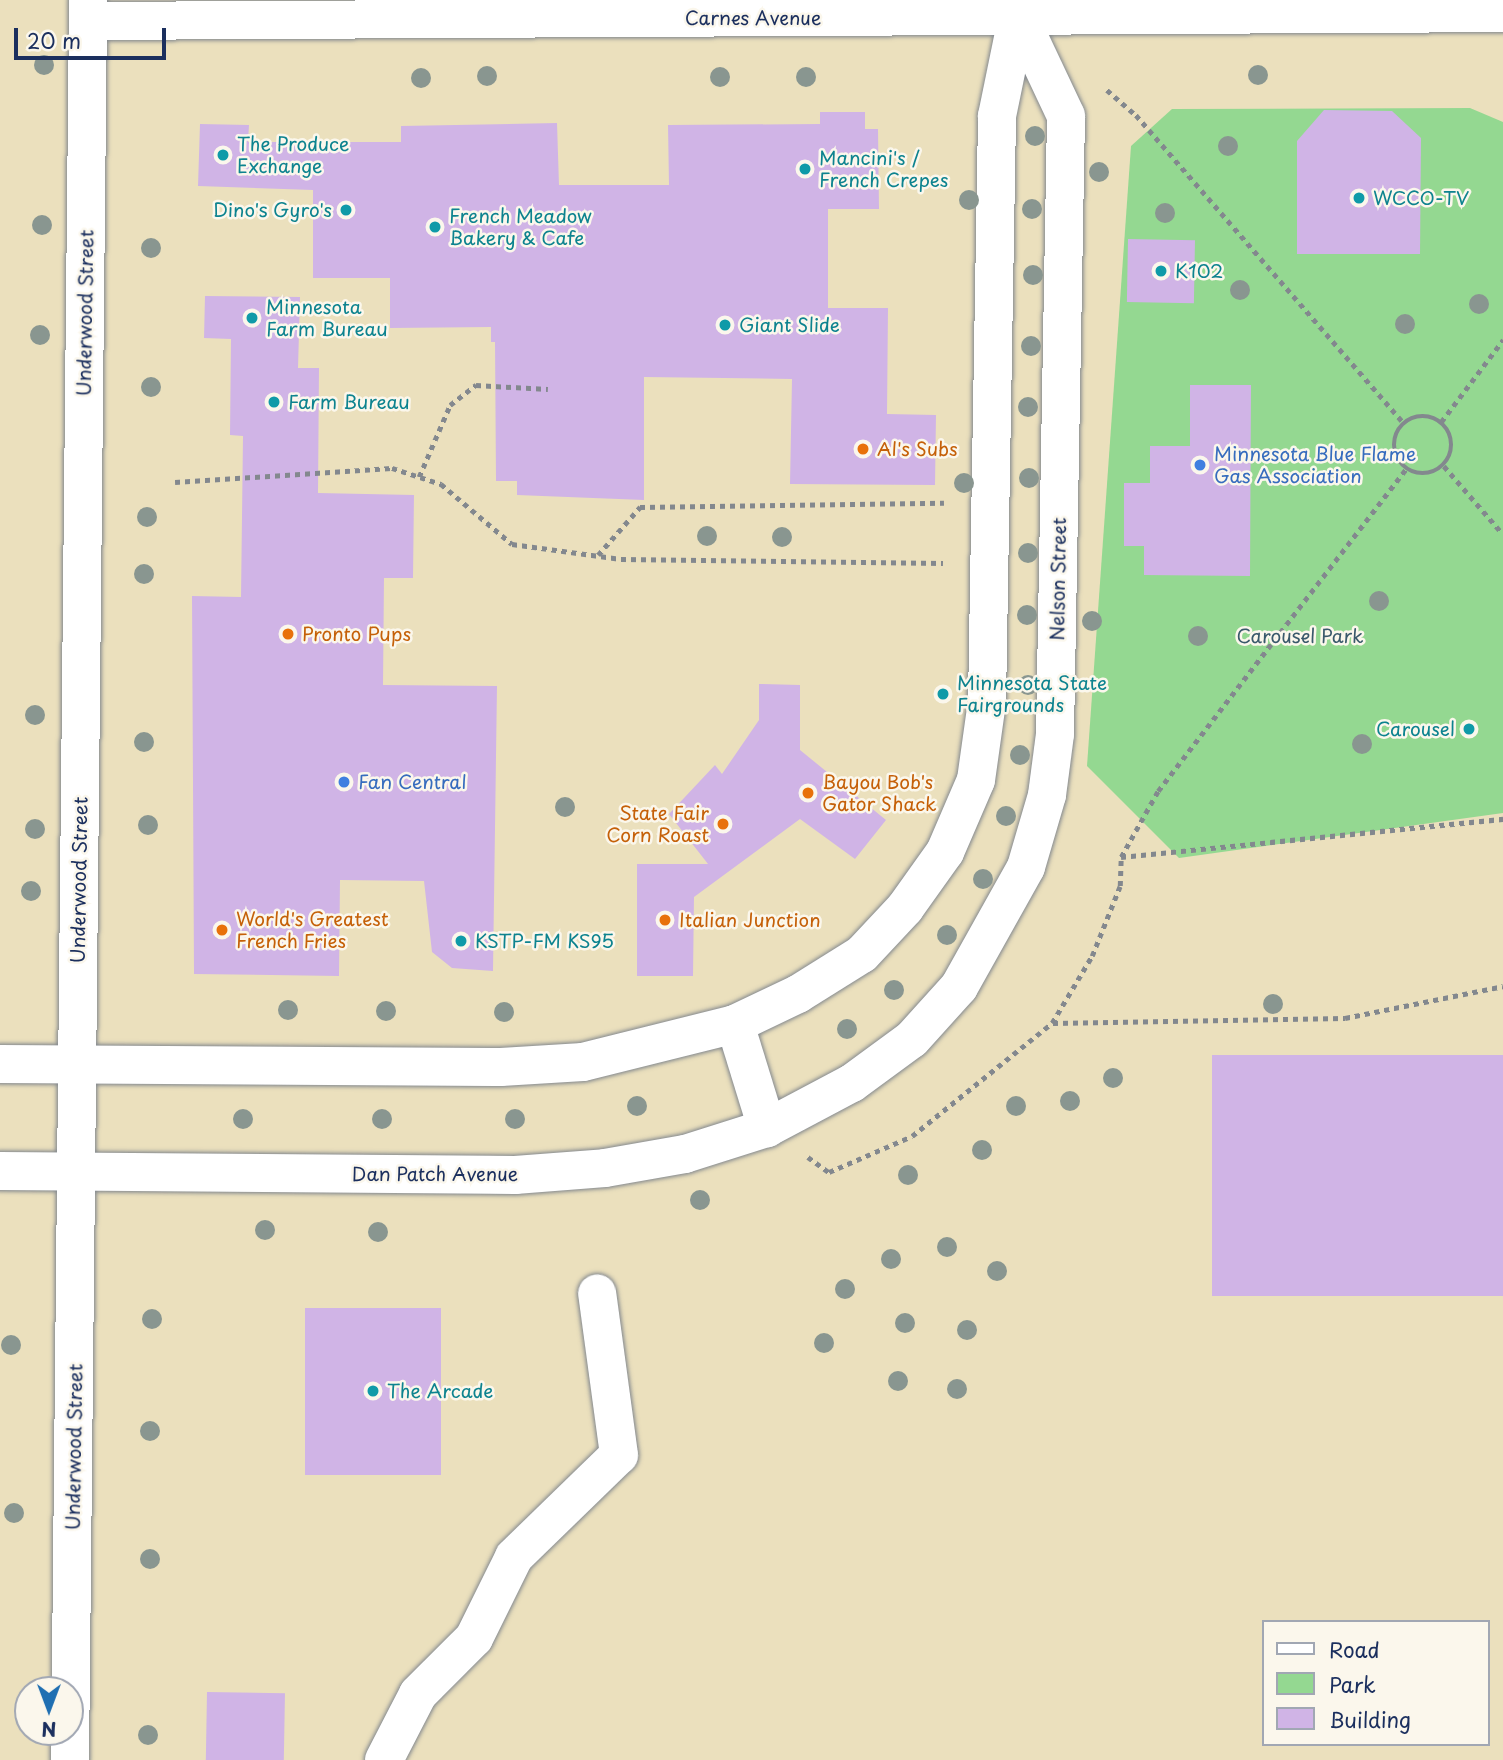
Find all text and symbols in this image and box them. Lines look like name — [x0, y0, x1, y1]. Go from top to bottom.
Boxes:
street label: Carnes Avenue — [685, 7, 821, 29]
scale bar — [18, 14, 170, 58]
text: 20 m — [27, 24, 81, 56]
place label: The Produce Exchange — [237, 133, 350, 177]
marker: The Produce Exchange — [215, 147, 231, 163]
place label: Mancini's / French Crepes — [819, 147, 950, 191]
marker: Mancini's / French Crepes — [797, 161, 813, 177]
place label: WCCO-TV — [1373, 187, 1469, 209]
marker: WCCO-TV — [1351, 190, 1367, 206]
place label: Dino's Gyro's — [213, 199, 332, 221]
marker: Dino's Gyro's — [338, 202, 354, 218]
place label: French Meadow Bakery & Cafe — [449, 205, 593, 249]
marker: French Meadow Bakery & Cafe — [427, 219, 443, 235]
street label: Underwood Street — [72, 230, 98, 396]
place label: K102 — [1175, 260, 1224, 282]
marker: K102 — [1153, 263, 1169, 279]
place label: Minnesota Farm Bureau — [266, 296, 387, 340]
marker: Minnesota Farm Bureau — [244, 310, 260, 326]
place label: Giant Slide — [739, 314, 840, 336]
marker: Giant Slide — [717, 317, 733, 333]
place label: Farm Bureau — [288, 391, 409, 413]
marker: Farm Bureau — [266, 394, 282, 410]
place label: Al's Subs — [877, 438, 959, 460]
marker: Al's Subs — [855, 441, 871, 457]
place label: Minnesota Blue Flame Gas Association — [1214, 443, 1417, 487]
marker: Minnesota Blue Flame Gas Association — [1192, 457, 1208, 473]
street label: Nelson Street — [1046, 517, 1070, 641]
place label: Pronto Pups — [302, 623, 411, 645]
park label: Carousel Park — [1236, 625, 1364, 647]
marker: Pronto Pups — [280, 626, 296, 642]
place label: Minnesota State Fairgrounds — [957, 672, 1108, 716]
marker: Minnesota State Fairgrounds — [935, 686, 951, 702]
place label: Carousel — [1376, 718, 1455, 740]
marker: Carousel — [1461, 721, 1477, 737]
place label: Fan Central — [358, 771, 466, 793]
place label: Bayou Bob's Gator Shack — [822, 771, 937, 815]
marker: Fan Central — [336, 774, 352, 790]
marker: Bayou Bob's Gator Shack — [800, 785, 816, 801]
street label: Underwood Street — [66, 797, 92, 963]
place label: State Fair Corn Roast — [607, 802, 709, 846]
marker: State Fair Corn Roast — [715, 816, 731, 832]
place label: World's Greatest French Fries — [236, 908, 389, 952]
place label: Italian Junction — [679, 909, 822, 931]
marker: Italian Junction — [657, 912, 673, 928]
marker: World's Greatest French Fries — [214, 922, 230, 938]
place label: KSTP-FM KS95 — [475, 930, 614, 952]
marker: KSTP-FM KS95 — [453, 933, 469, 949]
street label: Dan Patch Avenue — [352, 1163, 518, 1185]
street label: Underwood Street — [61, 1364, 87, 1530]
place label: The Arcade — [387, 1380, 492, 1402]
marker: The Arcade — [365, 1383, 381, 1399]
legend — [1262, 1620, 1489, 1746]
text: Road — [1329, 1633, 1380, 1665]
text: Park — [1329, 1668, 1376, 1700]
north arrow — [14, 1676, 84, 1746]
text: Building — [1329, 1703, 1411, 1735]
text: N — [41, 1716, 57, 1744]

